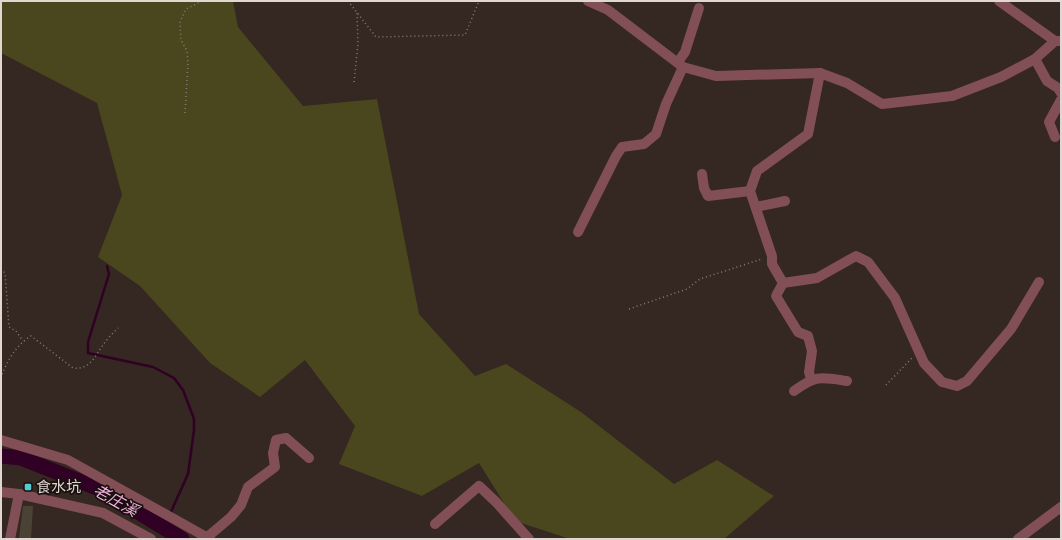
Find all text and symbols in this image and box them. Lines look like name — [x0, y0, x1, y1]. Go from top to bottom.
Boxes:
place label: 食水坑 — [36, 478, 81, 496]
water label: 老庄溪 — [90, 480, 143, 521]
marker: 食水坑 — [23, 482, 33, 492]

